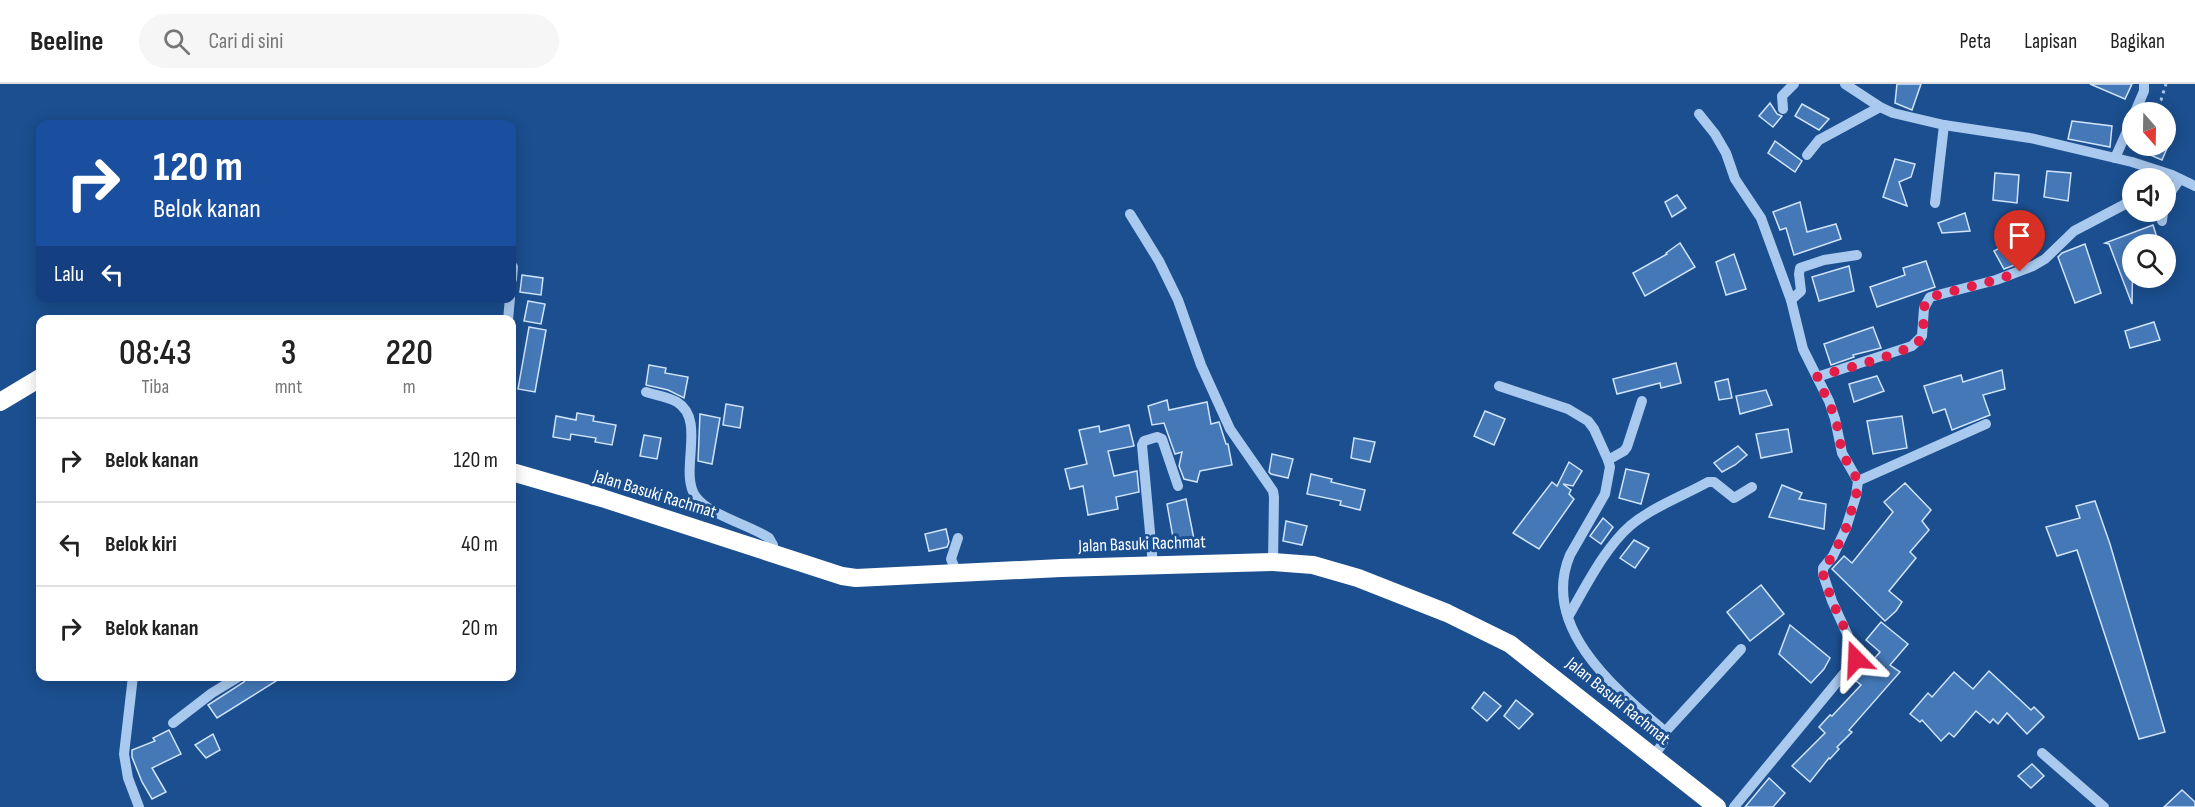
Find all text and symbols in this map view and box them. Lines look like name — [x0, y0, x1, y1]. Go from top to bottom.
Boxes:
search box — [139, 14, 559, 68]
text: Beeline — [30, 25, 103, 58]
icon: search — [160, 25, 193, 58]
text: Cari di sini — [208, 28, 283, 55]
text: Peta — [1960, 29, 1991, 54]
text: Lapisan — [2024, 29, 2077, 54]
text: Bagikan — [2110, 29, 2165, 54]
north arrow — [2122, 102, 2176, 156]
map controls — [2122, 102, 2176, 288]
text: 120 m — [153, 142, 243, 193]
icon: right — [54, 144, 132, 222]
button: sound — [2122, 168, 2176, 222]
text: Belok kanan — [153, 193, 261, 225]
pin — [1994, 210, 2045, 272]
icon: arrive — [2003, 219, 2036, 252]
button: search — [2122, 234, 2176, 288]
icon: left — [96, 258, 129, 291]
text: Lalu — [54, 261, 84, 288]
text: 08:43 — [119, 332, 192, 375]
text: 3 — [281, 332, 296, 375]
text: 220 — [385, 332, 433, 375]
text: Tiba — [141, 375, 169, 399]
text: mnt — [275, 375, 302, 399]
text: m — [403, 375, 416, 399]
icon: right — [54, 444, 87, 477]
text: Belok kanan — [105, 447, 198, 474]
text: 120 m — [454, 447, 498, 474]
street label: Jalan Basuki Rachmat — [590, 465, 719, 523]
icon: left — [54, 528, 87, 561]
text: Belok kiri — [105, 531, 177, 558]
text: 40 m — [461, 531, 498, 558]
street label: Jalan Basuki Rachmat — [1077, 531, 1207, 557]
icon: right — [54, 612, 87, 645]
text: Belok kanan — [105, 615, 198, 642]
text: 20 m — [462, 615, 498, 642]
position arrow — [1824, 627, 1888, 691]
street label: Jalan Basuki Rachmat — [1561, 652, 1675, 750]

